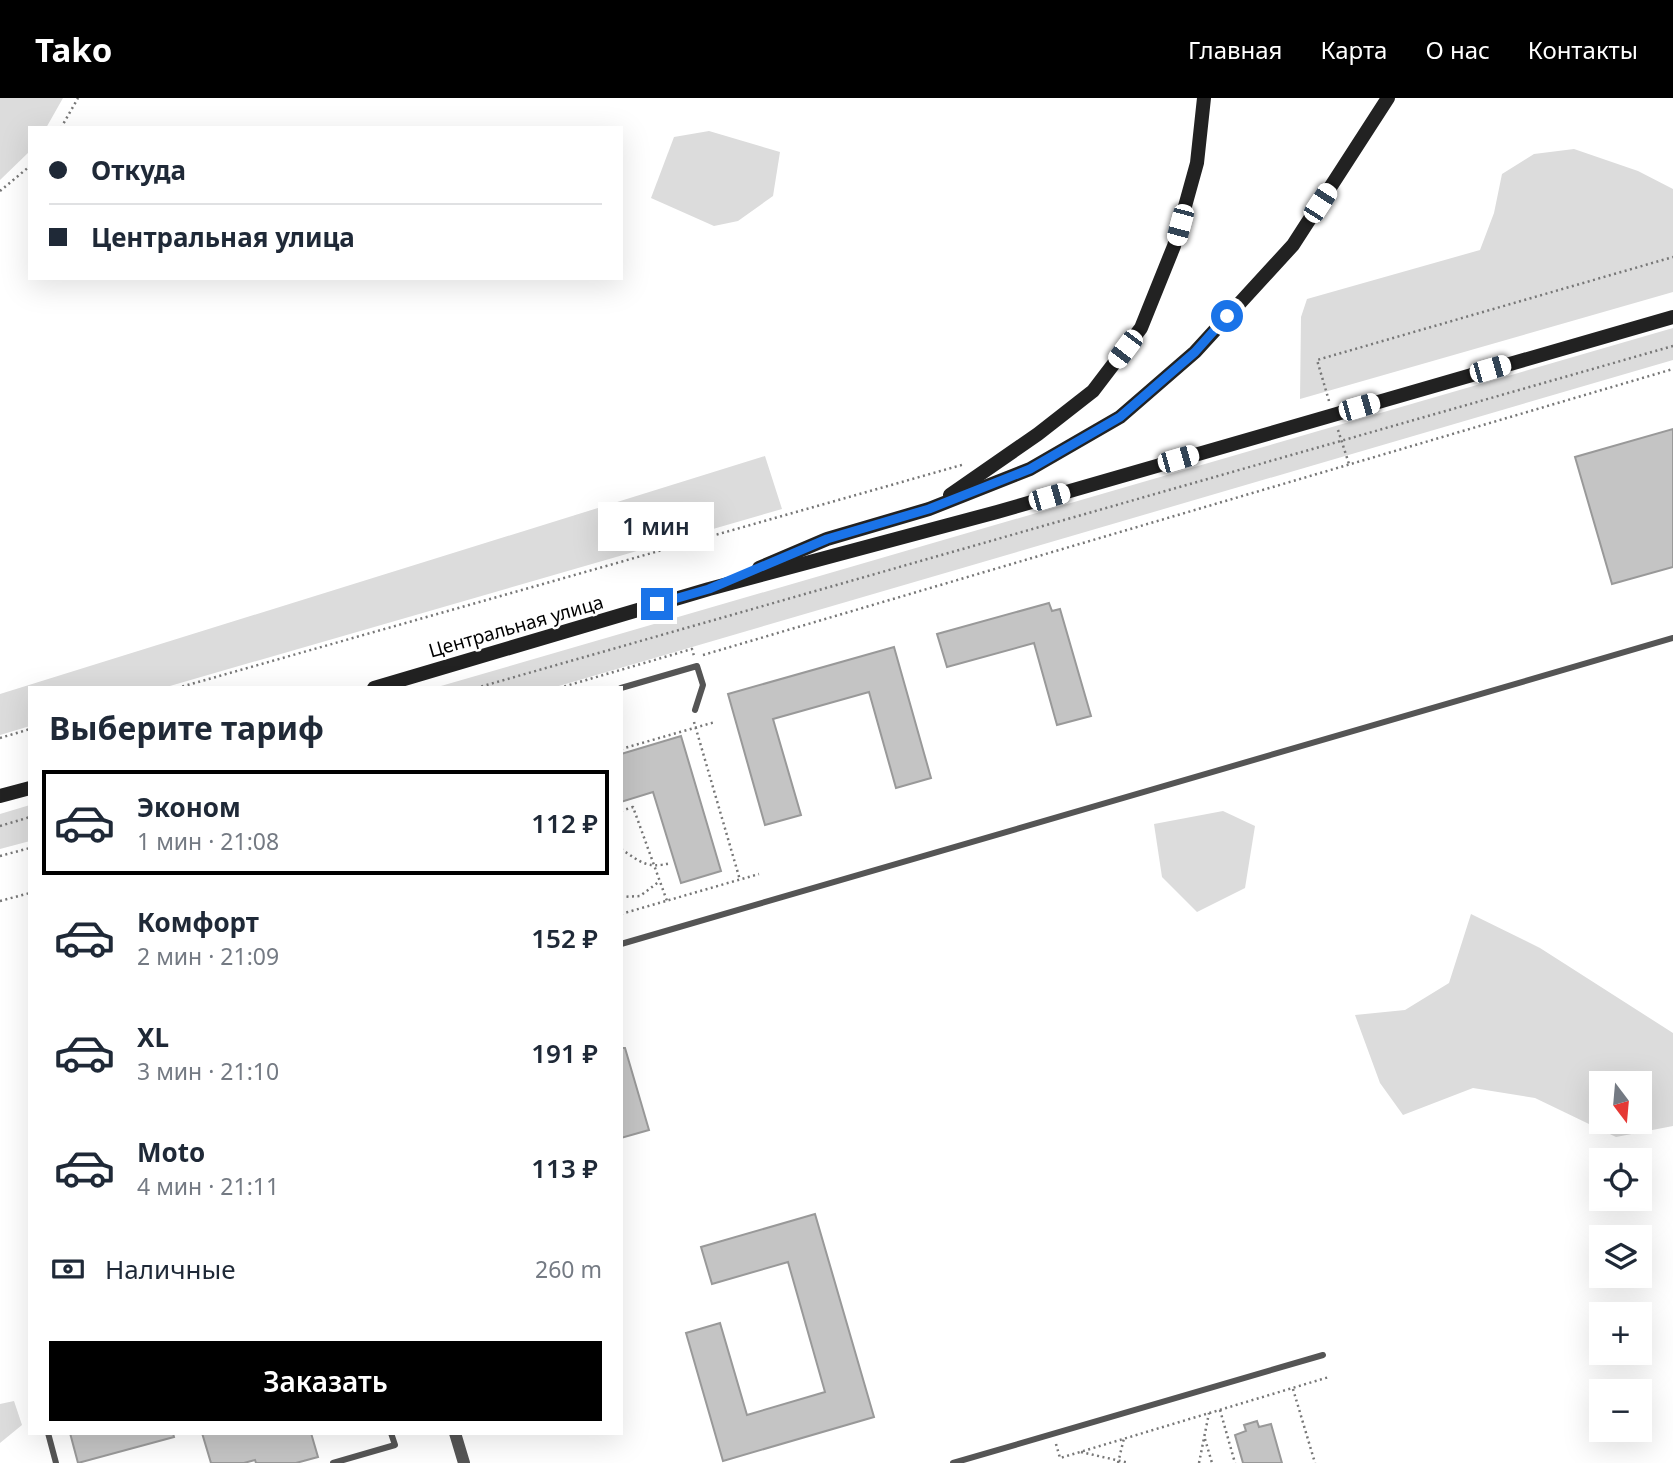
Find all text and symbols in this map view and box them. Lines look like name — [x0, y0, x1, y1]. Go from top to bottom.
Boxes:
text: Tako — [35, 27, 112, 72]
text: Главная — [1188, 33, 1282, 66]
text: Карта — [1320, 33, 1387, 66]
text: О нас — [1425, 33, 1490, 66]
text: Контакты — [1528, 33, 1638, 66]
text: Откуда — [91, 152, 186, 188]
car — [1300, 180, 1341, 226]
car — [1165, 202, 1196, 248]
text: Центральная улица — [91, 219, 355, 255]
route start — [1211, 300, 1243, 332]
car — [1104, 326, 1147, 372]
car — [1467, 353, 1514, 385]
car — [1336, 391, 1383, 423]
car — [1155, 443, 1202, 475]
car — [1026, 481, 1073, 513]
callout: 1 мин — [599, 503, 715, 552]
text: 1 мин — [622, 510, 690, 542]
route end — [641, 588, 673, 620]
street label: Центральная улица — [426, 589, 606, 663]
text: Выберите тариф — [49, 706, 324, 749]
text: Эконом — [137, 789, 241, 825]
icon: car — [53, 791, 116, 854]
text: 112 ₽ — [531, 805, 598, 841]
text: 1 мин · 21:08 — [137, 825, 279, 857]
text: Комфорт — [137, 904, 259, 940]
icon: car — [53, 906, 116, 969]
text: 152 ₽ — [531, 920, 598, 956]
text: 2 мин · 21:09 — [137, 940, 279, 972]
text: XL — [137, 1019, 169, 1055]
icon: car — [53, 1021, 116, 1084]
text: 191 ₽ — [531, 1035, 598, 1071]
text: 3 мин · 21:10 — [137, 1055, 279, 1087]
north arrow — [1589, 1071, 1652, 1134]
map controls — [1589, 1071, 1652, 1442]
text: Moto — [137, 1134, 205, 1170]
icon: car — [53, 1136, 116, 1199]
button: locate — [1589, 1148, 1652, 1211]
text: 113 ₽ — [531, 1150, 598, 1186]
text: 4 мин · 21:11 — [137, 1170, 279, 1202]
button: layers — [1589, 1225, 1652, 1288]
icon: cash — [49, 1250, 87, 1288]
text: Наличные — [105, 1251, 236, 1287]
text: 260 m — [535, 1253, 602, 1285]
button: + — [1589, 1302, 1652, 1365]
button: Заказать — [49, 1341, 602, 1421]
button: − — [1589, 1379, 1652, 1442]

